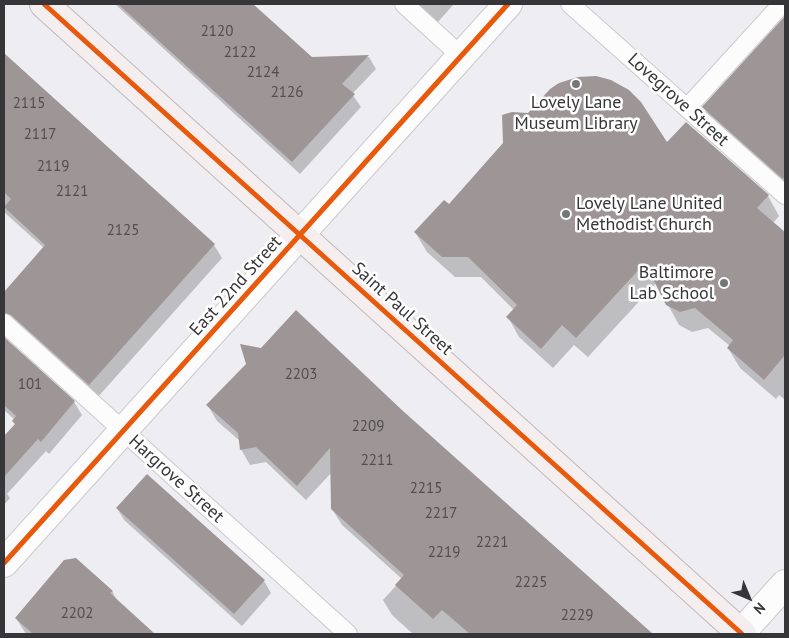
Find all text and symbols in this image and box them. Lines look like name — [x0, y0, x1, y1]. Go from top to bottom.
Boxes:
house number: 2120 — [201, 23, 233, 41]
house number: 2122 — [224, 44, 256, 62]
street label: Lovegrove Street — [623, 49, 733, 151]
house number: 2124 — [247, 64, 279, 82]
marker: Lovely Lane Museum Library — [570, 78, 582, 90]
house number: 2126 — [271, 84, 303, 102]
place label: Lovely Lane Museum Library — [514, 92, 638, 134]
house number: 2115 — [13, 95, 45, 113]
house number: 2117 — [24, 126, 56, 144]
house number: 2119 — [37, 158, 69, 176]
house number: 2121 — [56, 183, 88, 201]
place label: Lovely Lane United Methodist Church — [576, 193, 723, 235]
marker: Lovely Lane United Methodist Church — [560, 208, 572, 220]
house number: 2125 — [107, 222, 139, 240]
street label: East 22nd Street — [185, 232, 287, 340]
street label: Saint Paul Street — [347, 258, 457, 360]
place label: Baltimore Lab School — [630, 262, 714, 304]
marker: Baltimore Lab School — [718, 277, 730, 289]
house number: 2203 — [285, 366, 317, 384]
house number: 101 — [18, 376, 42, 394]
house number: 2209 — [352, 418, 384, 436]
street label: Hargrove Street — [124, 431, 228, 527]
house number: 2211 — [361, 452, 393, 470]
house number: 2215 — [410, 480, 442, 498]
house number: 2217 — [425, 505, 457, 523]
house number: 2221 — [476, 534, 508, 552]
house number: 2219 — [428, 544, 460, 562]
north arrow — [724, 573, 774, 623]
house number: 2225 — [515, 574, 547, 592]
text: N — [750, 599, 769, 618]
house number: 2202 — [61, 605, 93, 623]
house number: 2229 — [561, 607, 593, 625]

